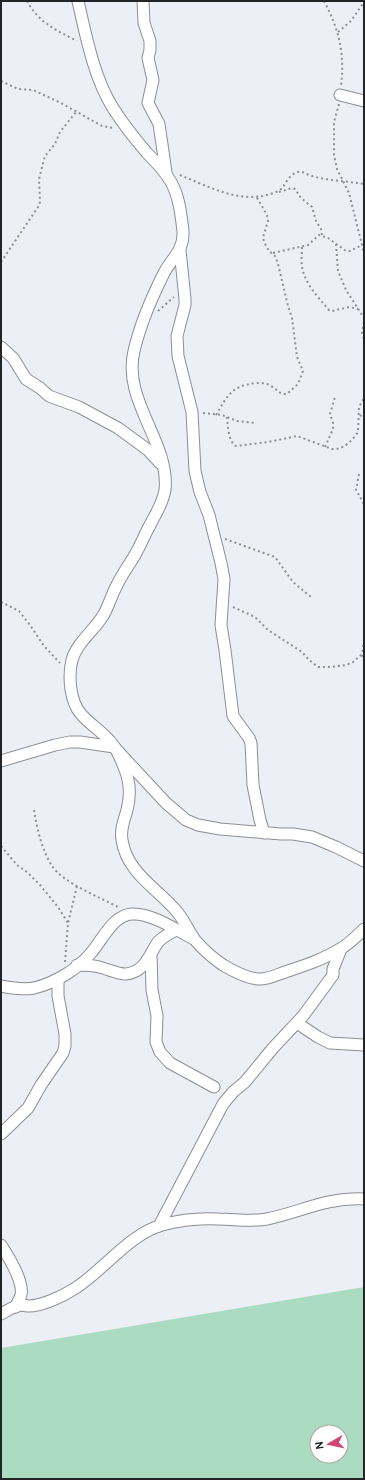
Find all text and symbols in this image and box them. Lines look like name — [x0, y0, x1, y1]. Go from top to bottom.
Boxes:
north arrow — [309, 1424, 349, 1464]
text: N — [313, 1440, 328, 1450]

